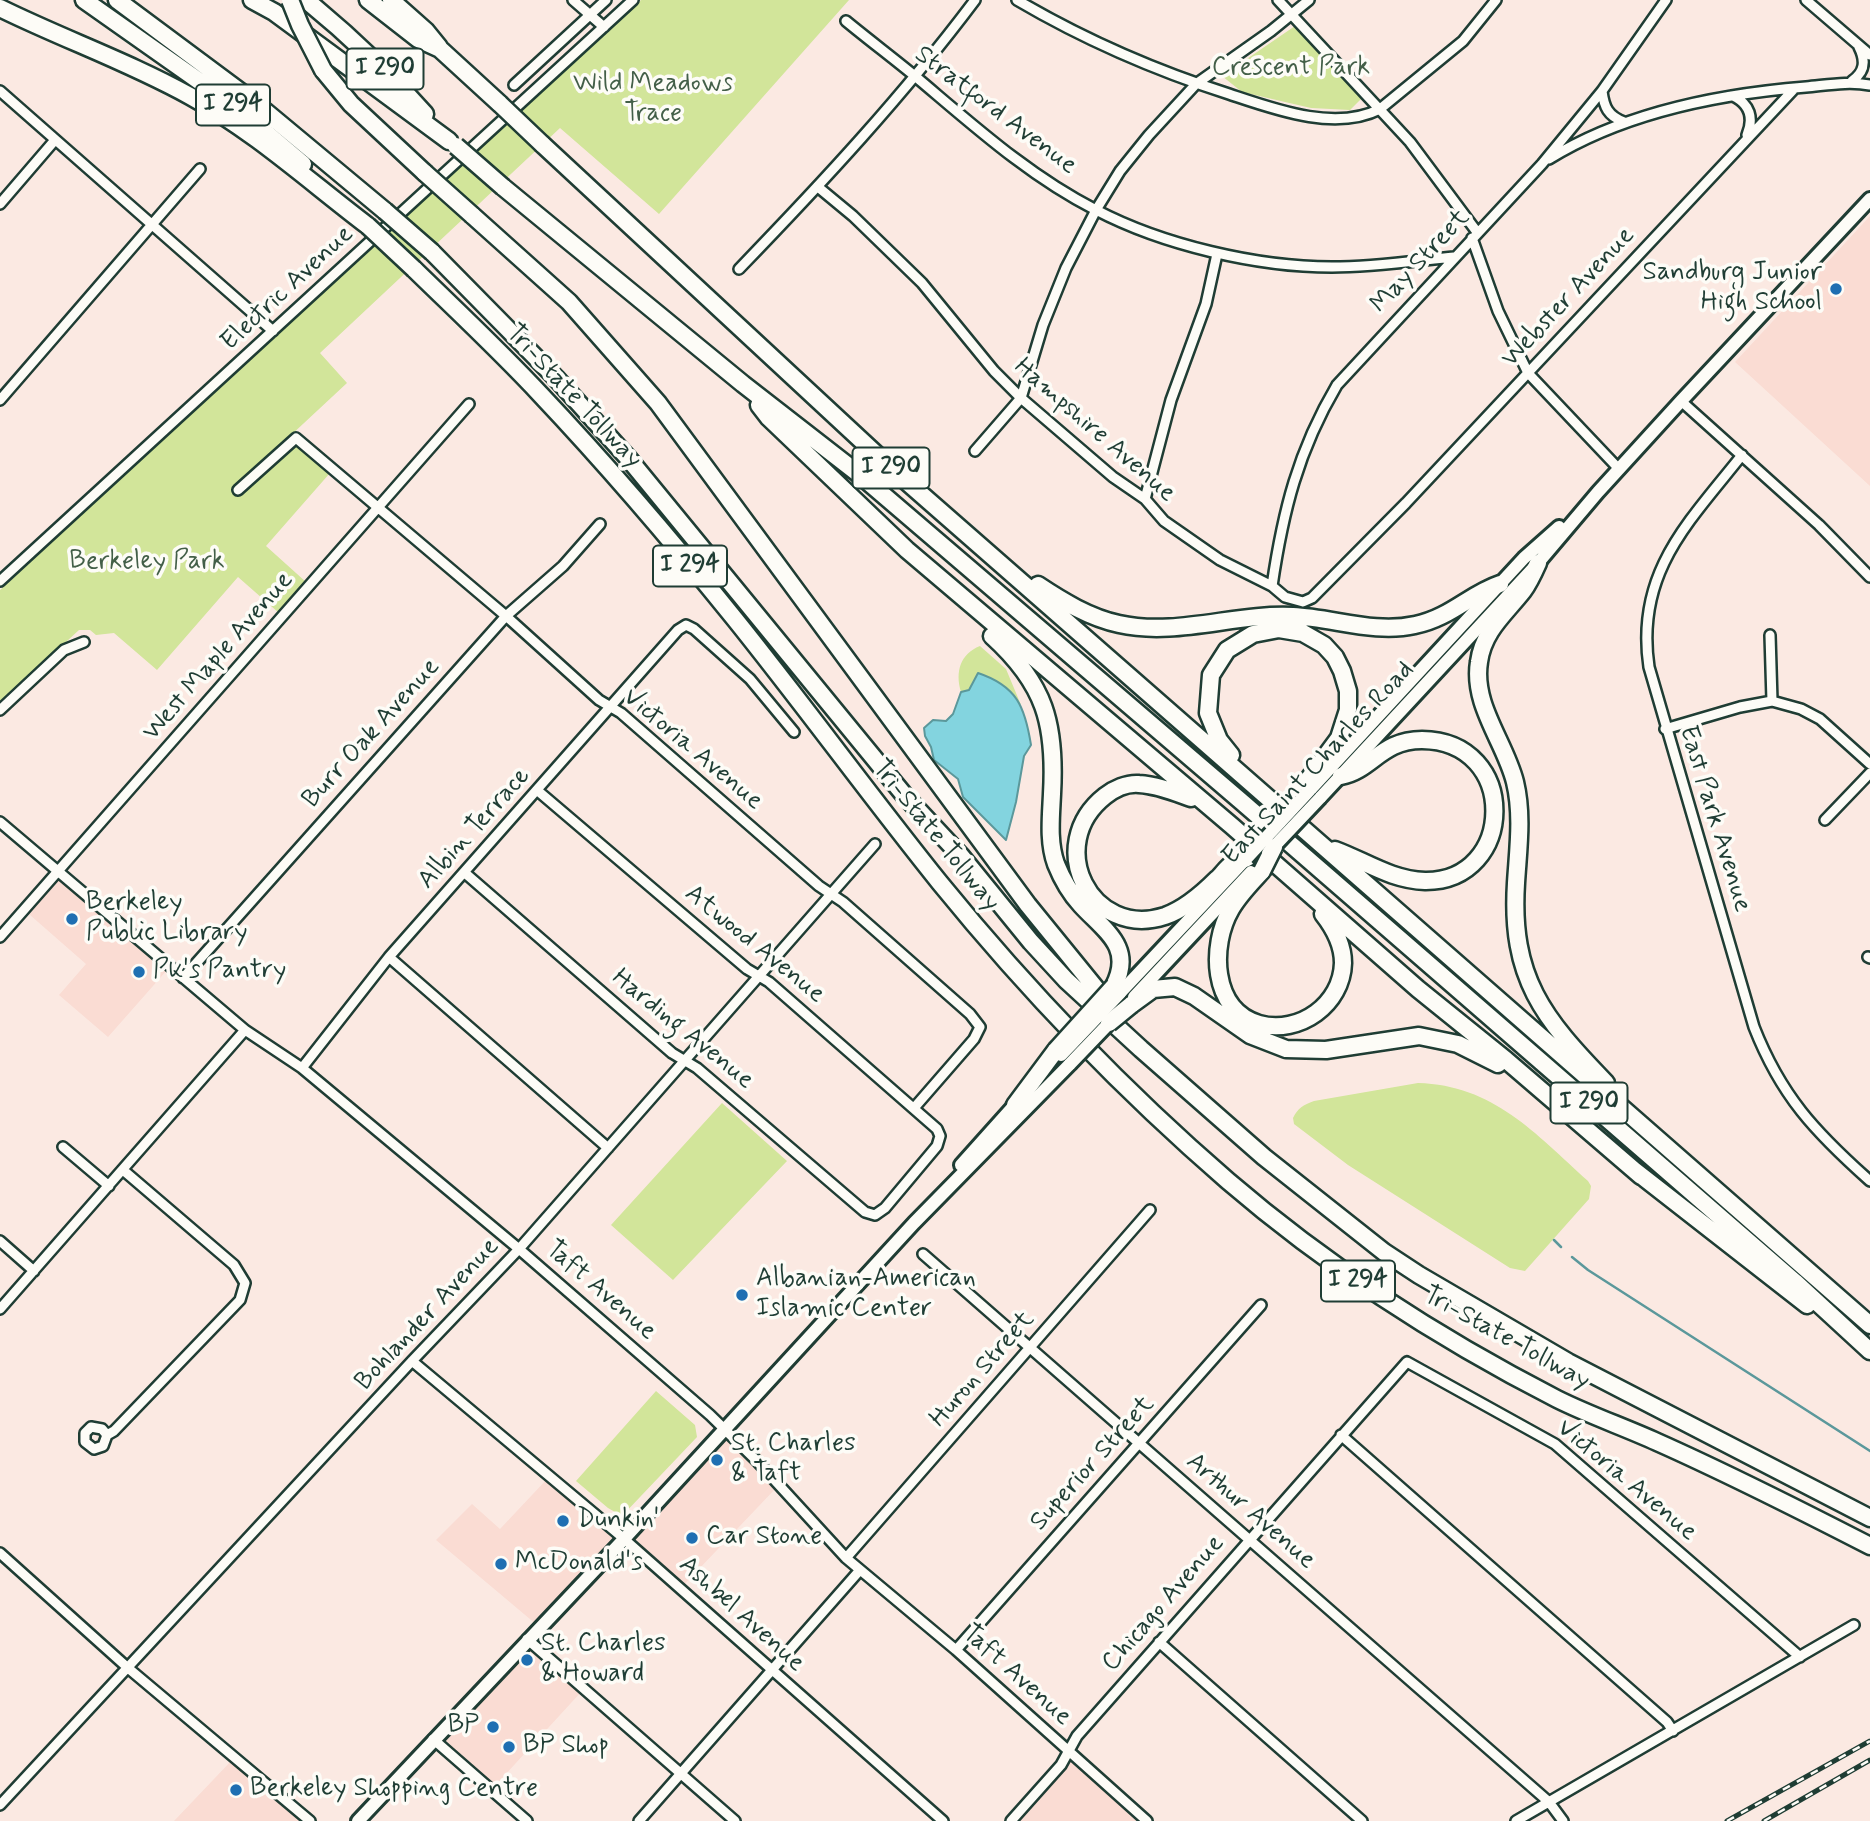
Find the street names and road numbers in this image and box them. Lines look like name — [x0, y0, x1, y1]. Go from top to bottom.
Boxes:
street label: Stratford Avenue — [908, 40, 1082, 182]
road number: I 290 — [346, 48, 424, 90]
road number: I 294 — [196, 84, 270, 125]
street label: May Street — [1365, 203, 1477, 321]
street label: Electric Avenue — [215, 220, 361, 358]
street label: Webster Avenue — [1496, 221, 1642, 375]
street label: Tri-State Tollway — [498, 318, 648, 476]
street label: Hampshire Avenue — [1007, 352, 1181, 510]
road number: I 290 — [852, 448, 930, 489]
road number: I 294 — [653, 546, 727, 586]
street label: West Maple Avenue — [137, 566, 301, 748]
street label: Burr Oak Avenue — [297, 653, 447, 815]
street label: East Saint Charles Road — [1216, 656, 1422, 872]
street label: Victoria Avenue — [616, 682, 768, 818]
street label: East Park Avenue — [1671, 722, 1757, 916]
street label: Tri-State Tollway — [864, 754, 1006, 918]
street label: Albin Terrace — [412, 762, 538, 896]
street label: Atwood Avenue — [678, 879, 830, 1011]
street label: Harding Avenue — [605, 963, 759, 1097]
road number: I 290 — [1550, 1083, 1628, 1124]
street label: Bohlander Avenue — [349, 1232, 507, 1398]
street label: Taft Avenue — [538, 1234, 662, 1348]
road number: I 294 — [1321, 1260, 1395, 1302]
street label: Tri-State Tollway — [1417, 1280, 1595, 1398]
street label: Huron Street — [924, 1305, 1042, 1435]
street label: Superior Street — [1024, 1390, 1162, 1538]
street label: Victoria Avenue — [1550, 1413, 1702, 1549]
street label: Arthur Avenue — [1179, 1447, 1321, 1577]
street label: Chicago Avenue — [1096, 1529, 1232, 1679]
street label: Ashbel Avenue — [672, 1550, 810, 1680]
street label: Taft Avenue — [955, 1619, 1077, 1733]

